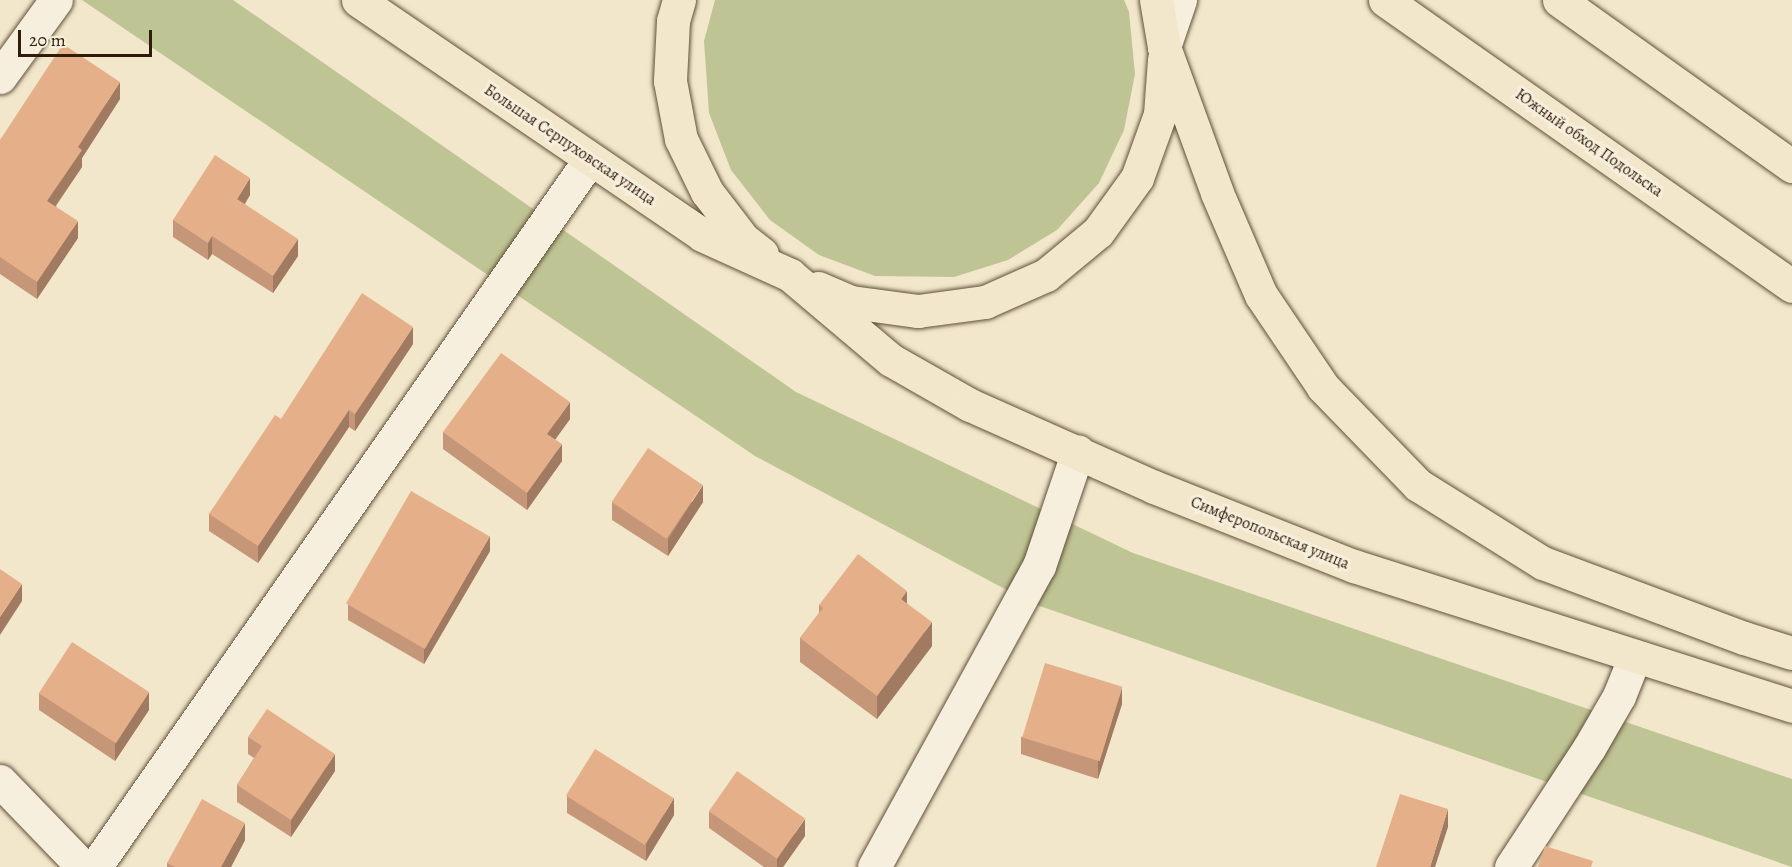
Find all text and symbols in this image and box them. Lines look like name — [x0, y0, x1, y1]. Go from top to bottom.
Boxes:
scale bar — [21, 18, 154, 56]
text: 20 m — [29, 28, 66, 52]
street label: Большая Серпуховская улица — [481, 80, 659, 210]
street label: Южный обход Подольска — [1512, 85, 1666, 201]
street label: Симферопольская улица — [1188, 492, 1352, 574]

